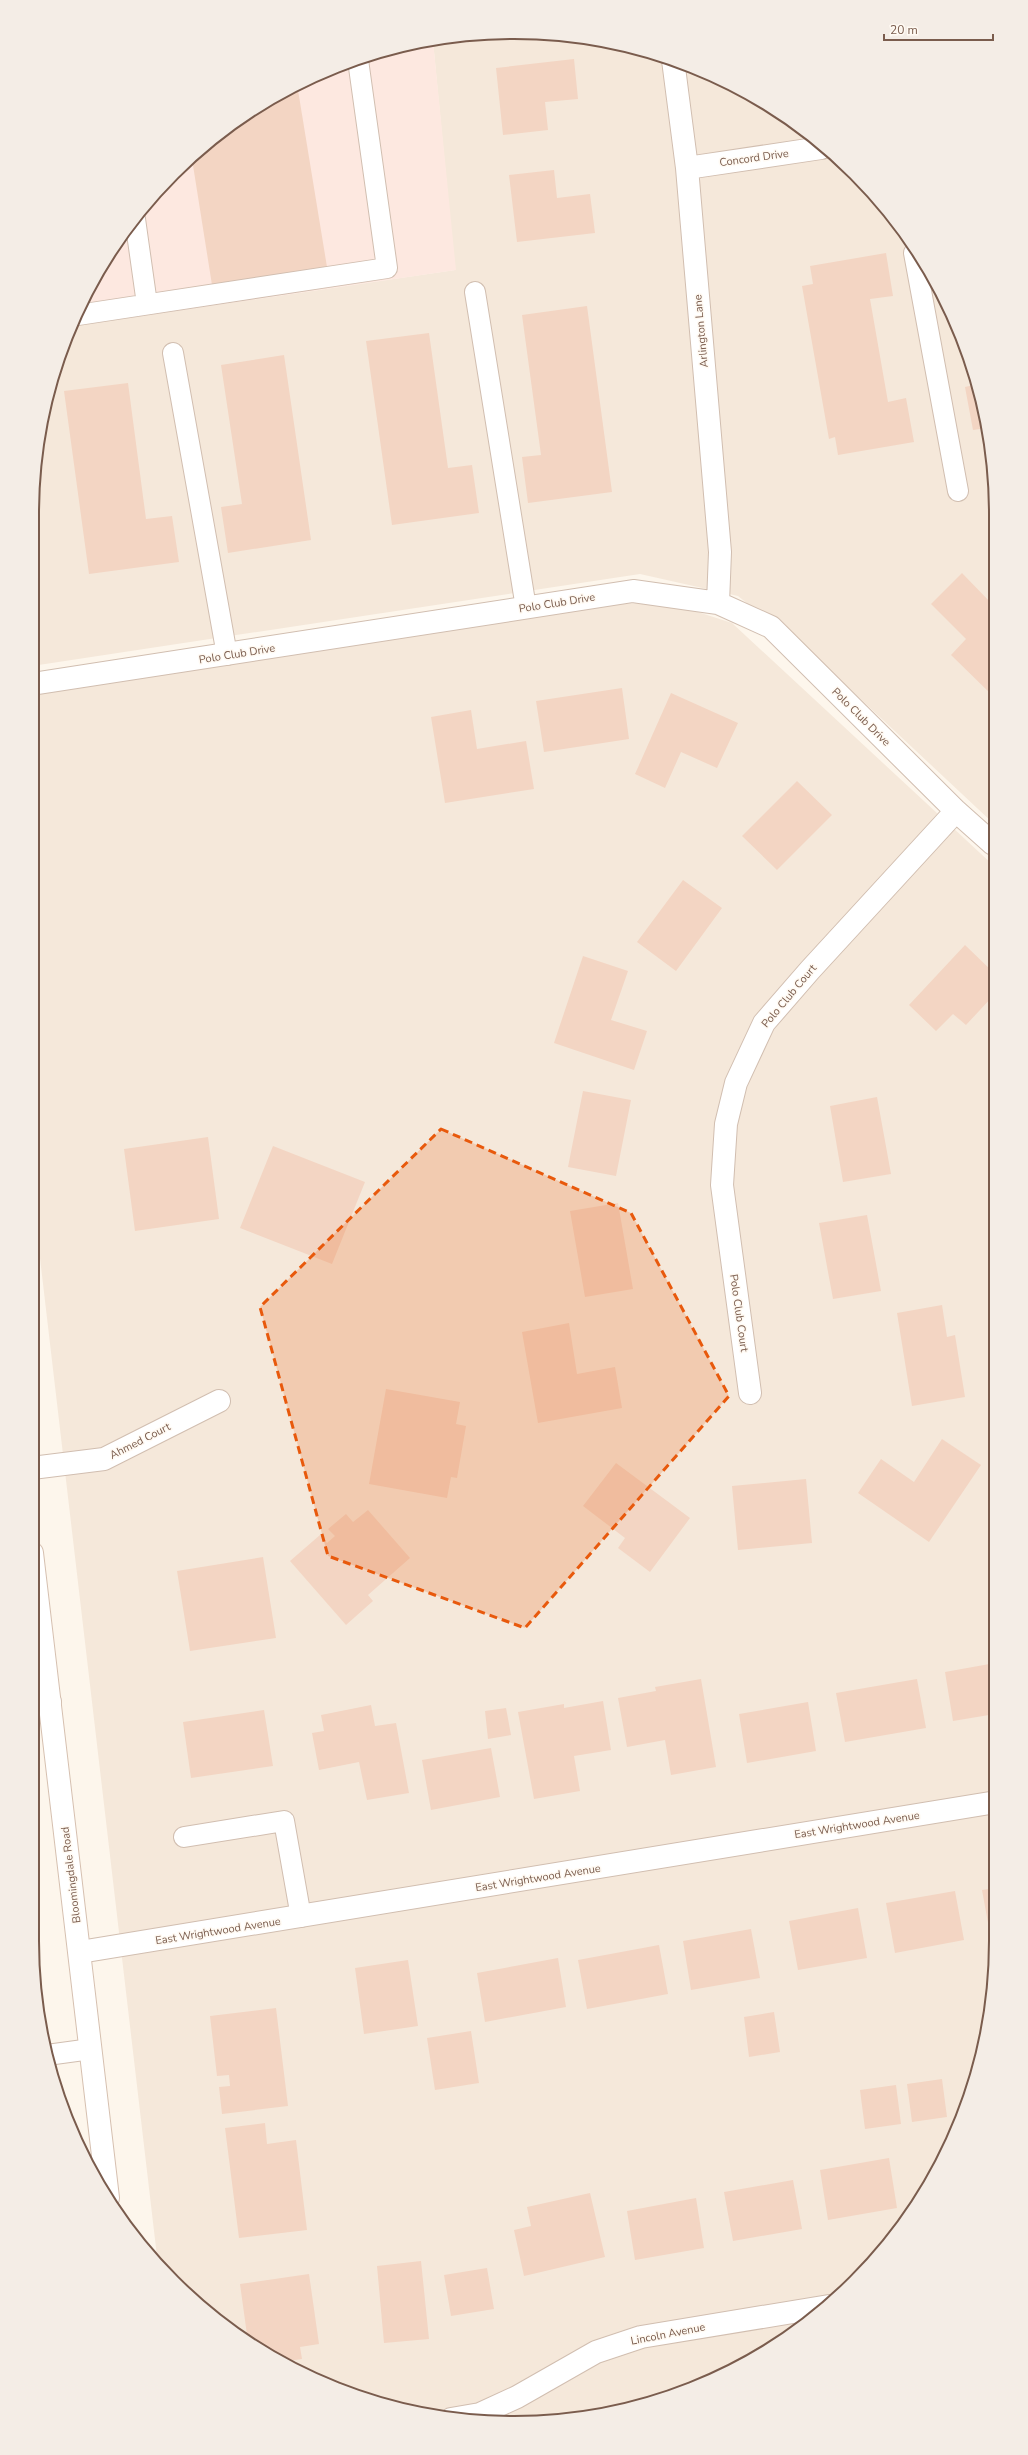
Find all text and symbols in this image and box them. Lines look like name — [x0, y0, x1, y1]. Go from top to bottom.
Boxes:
scale bar — [884, 16, 993, 42]
text: 20 m — [890, 22, 918, 38]
street label: Concord Drive — [718, 146, 790, 170]
street label: Arlington Lane — [690, 294, 712, 368]
street label: Polo Club Drive — [518, 590, 596, 616]
street label: Polo Club Drive — [198, 641, 276, 667]
street label: Polo Club Drive — [828, 684, 894, 750]
street label: Polo Club Court — [758, 961, 820, 1031]
street label: Polo Club Court — [726, 1273, 752, 1353]
street label: Ahmed Court — [107, 1419, 173, 1463]
street label: East Wrightwood Avenue — [793, 1808, 921, 1842]
street label: Bloomingdale Road — [58, 1826, 84, 1924]
street label: East Wrightwood Avenue — [474, 1861, 602, 1895]
street label: East Wrightwood Avenue — [154, 1914, 282, 1948]
street label: Lincoln Avenue — [629, 2319, 707, 2349]

